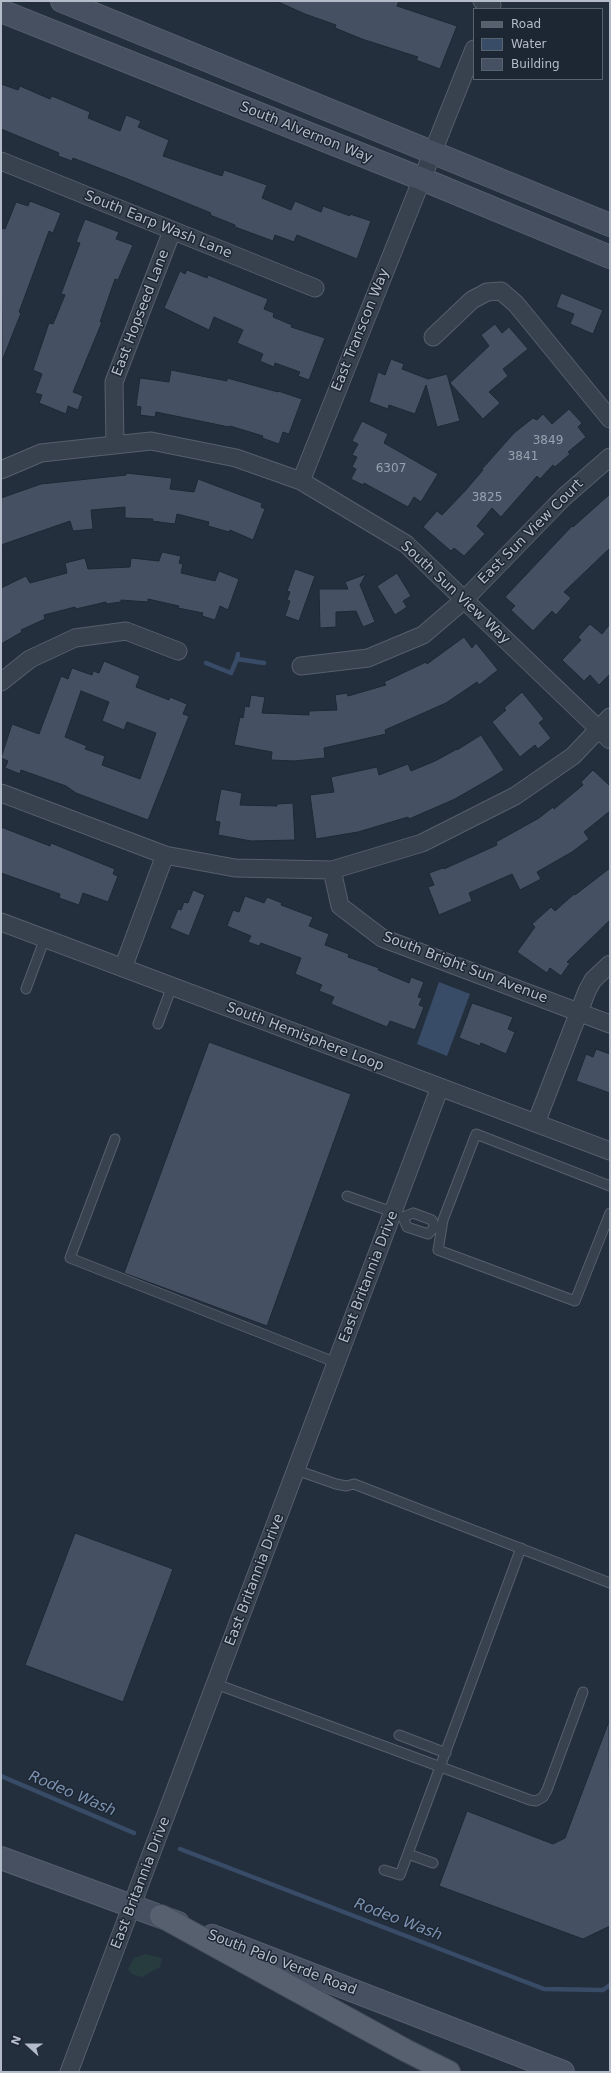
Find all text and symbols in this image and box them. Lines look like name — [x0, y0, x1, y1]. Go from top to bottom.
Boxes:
legend — [473, 8, 603, 80]
text: Road — [511, 17, 541, 31]
text: Water — [511, 37, 546, 51]
text: Building — [511, 57, 560, 71]
street label: South Alvernon Way — [237, 99, 375, 167]
street label: South Earp Wash Lane — [82, 188, 234, 262]
street label: East Hopseed Lane — [109, 247, 173, 379]
street label: East Transcon Way — [329, 266, 393, 394]
house number: 3849 — [533, 434, 563, 448]
house number: 3841 — [508, 450, 538, 464]
house number: 6307 — [376, 462, 406, 476]
street label: East Sun View Court — [475, 476, 587, 588]
house number: 3825 — [472, 491, 502, 505]
street label: South Sun View Way — [397, 538, 513, 648]
street label: South Bright Sun Avenue — [380, 929, 550, 1007]
street label: South Hemisphere Loop — [224, 999, 386, 1075]
street label: East Britannia Drive — [336, 1209, 402, 1345]
street label: East Britannia Drive — [222, 1512, 288, 1648]
water label: Rodeo Wash — [26, 1768, 118, 1820]
street label: East Britannia Drive — [108, 1815, 174, 1951]
water label: Rodeo Wash — [351, 1895, 445, 1945]
street label: South Palo Verde Road — [205, 1927, 359, 1999]
north arrow — [8, 2025, 48, 2065]
text: N — [9, 2034, 24, 2047]

